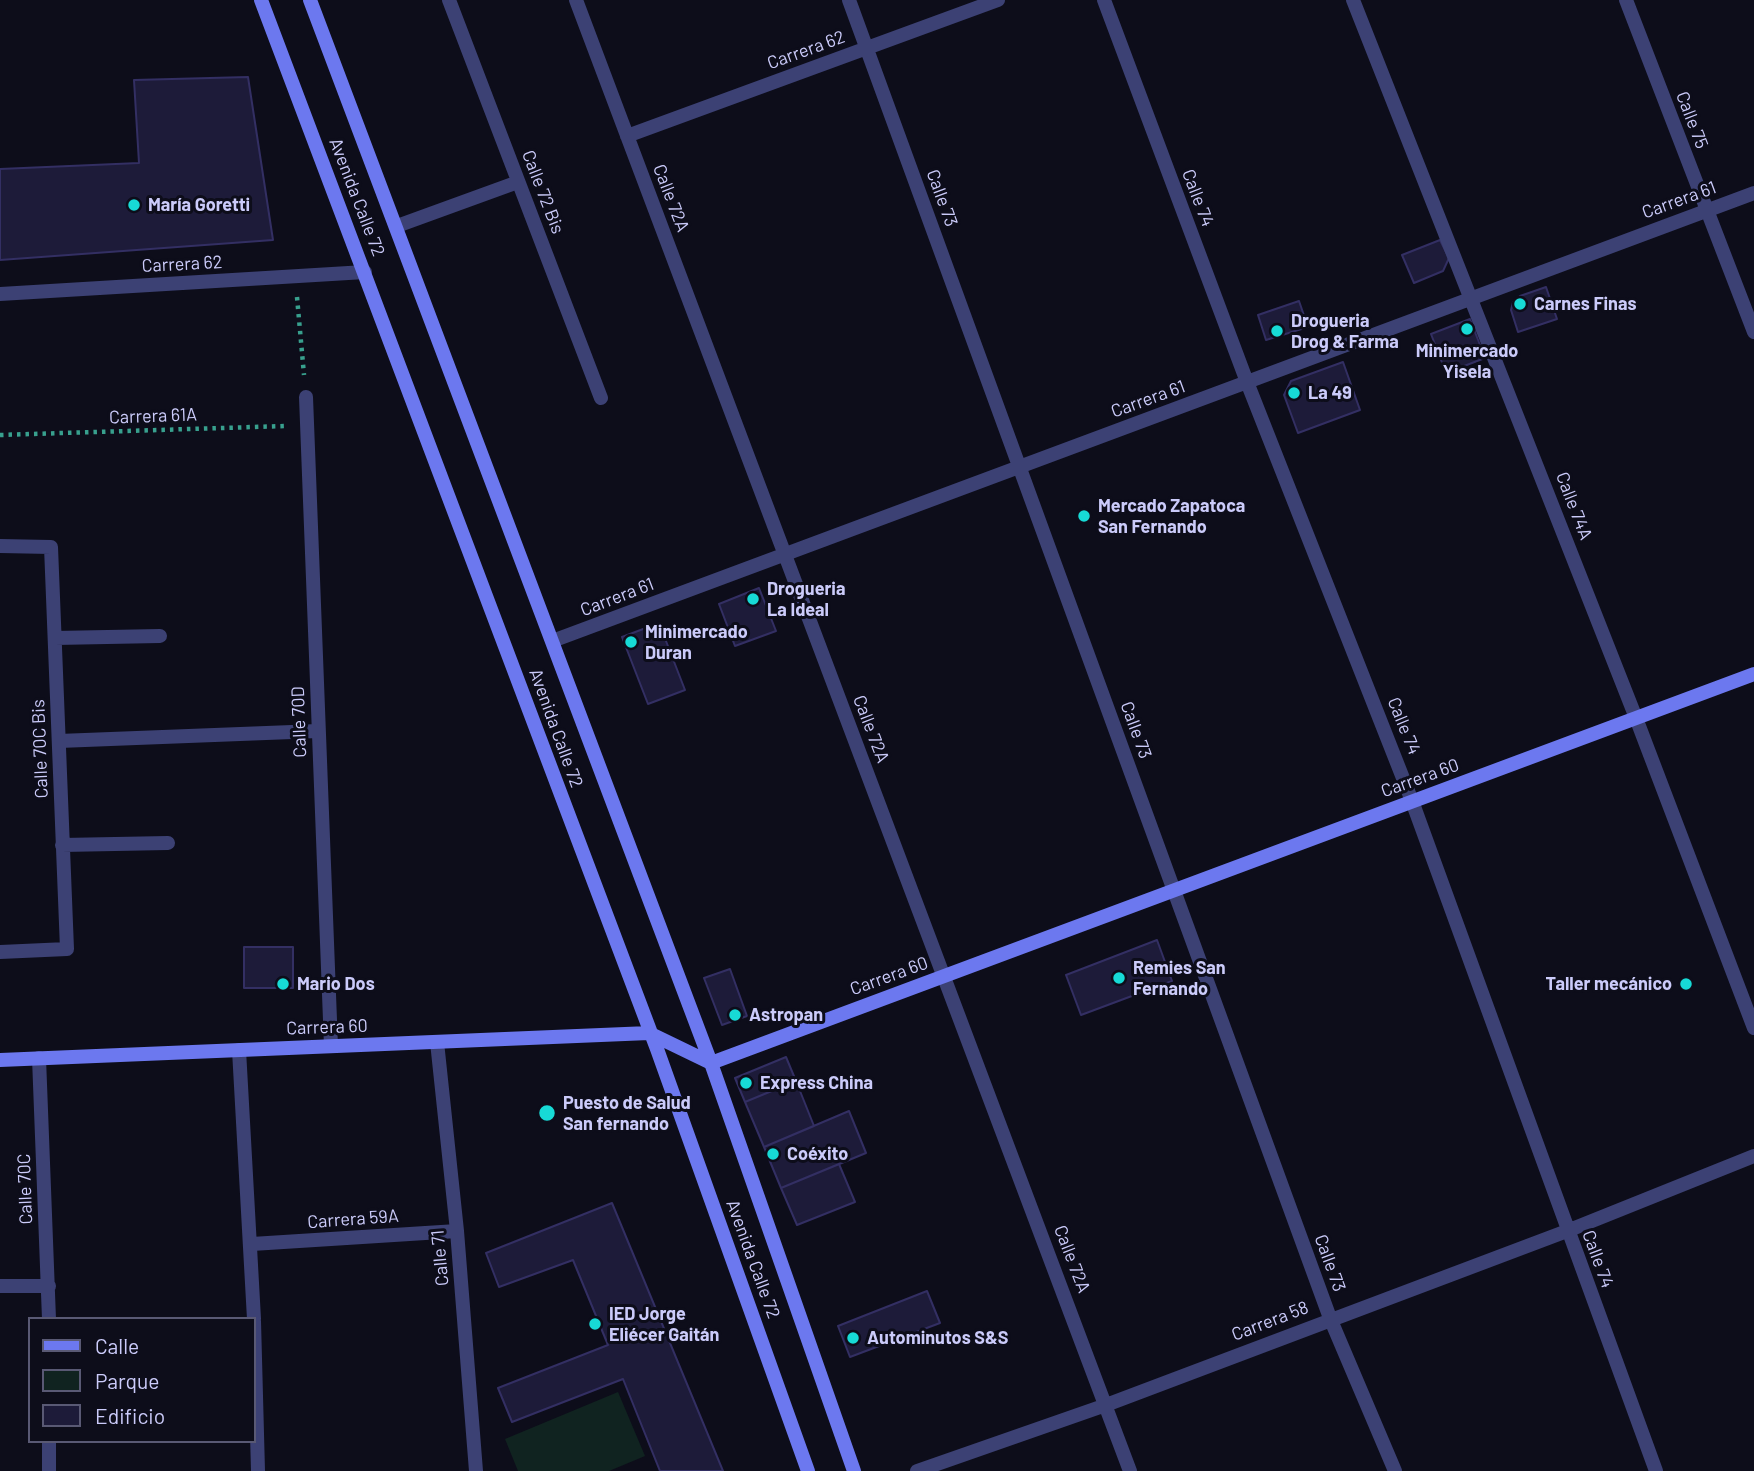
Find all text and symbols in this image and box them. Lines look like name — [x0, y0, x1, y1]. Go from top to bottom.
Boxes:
street label: Carrera 62 — [764, 26, 848, 74]
street label: Calle 75 — [1671, 88, 1713, 152]
street label: Avenida Calle 72 — [325, 135, 389, 259]
street label: Calle 72 Bis — [517, 147, 569, 237]
street label: Calle 72A — [648, 161, 694, 235]
street label: Calle 73 — [922, 166, 962, 230]
street label: Calle 74 — [1177, 166, 1219, 230]
street label: Carrera 61 — [1639, 177, 1719, 223]
place label: María Goretti — [148, 194, 250, 216]
marker: María Goretti — [126, 197, 142, 213]
street label: Carrera 62 — [141, 251, 223, 277]
place label: Carnes Finas — [1534, 293, 1636, 315]
marker: Carnes Finas — [1512, 296, 1528, 312]
place label: Drogueria Drog & Farma — [1291, 310, 1399, 352]
marker: Minimercado Yisela — [1459, 321, 1475, 337]
marker: Drogueria Drog & Farma — [1269, 323, 1285, 339]
place label: Minimercado Yisela — [1416, 340, 1518, 382]
street label: Carrera 61 — [1108, 376, 1188, 422]
place label: La 49 — [1308, 382, 1352, 404]
marker: La 49 — [1286, 385, 1302, 401]
street label: Carrera 61A — [109, 404, 197, 428]
street label: Calle 74A — [1551, 469, 1597, 543]
place label: Mercado Zapatoca San Fernando — [1098, 495, 1245, 538]
marker: Mercado Zapatoca San Fernando — [1076, 508, 1092, 524]
street label: Carrera 61 — [577, 573, 657, 621]
place label: Drogueria La Ideal — [767, 578, 845, 620]
marker: Drogueria La Ideal — [745, 591, 761, 607]
place label: Minimercado Duran — [645, 621, 748, 664]
marker: Minimercado Duran — [623, 634, 639, 650]
street label: Avenida Calle 72 — [525, 666, 587, 790]
street label: Calle 70D — [287, 686, 311, 758]
street label: Calle 72A — [848, 692, 894, 766]
street label: Calle 74 — [1383, 694, 1425, 758]
street label: Calle 73 — [1116, 698, 1156, 762]
street label: Calle 70C Bis — [27, 699, 53, 799]
street label: Carrera 60 — [1378, 754, 1462, 802]
street label: Carrera 60 — [847, 952, 931, 1000]
place label: Remies San Fernando — [1133, 957, 1226, 1000]
marker: Remies San Fernando — [1111, 970, 1127, 986]
place label: Mario Dos — [297, 973, 375, 995]
place label: Taller mecánico — [1546, 973, 1672, 995]
marker: Mario Dos — [275, 976, 291, 992]
marker: Taller mecánico — [1678, 976, 1694, 992]
place label: Astropan — [749, 1004, 823, 1026]
marker: Astropan — [727, 1007, 743, 1023]
street label: Carrera 60 — [286, 1015, 368, 1039]
place label: Express China — [760, 1072, 873, 1094]
marker: Express China — [738, 1075, 754, 1091]
place label: Puesto de Salud San fernando — [563, 1092, 691, 1134]
marker: Puesto de Salud San fernando — [537, 1103, 557, 1123]
place label: Coéxito — [787, 1143, 848, 1165]
marker: Coéxito — [765, 1146, 781, 1162]
street label: Calle 70C — [13, 1153, 37, 1225]
street label: Avenida Calle 72 — [722, 1197, 784, 1321]
street label: Carrera 59A — [307, 1205, 399, 1233]
street label: Calle 72A — [1049, 1222, 1095, 1296]
street label: Calle 74 — [1578, 1227, 1618, 1291]
street label: Calle 71 — [427, 1229, 453, 1287]
street label: Calle 73 — [1310, 1231, 1350, 1295]
street label: Carrera 58 — [1229, 1296, 1311, 1346]
place label: IED Jorge Eliécer Gaitán — [609, 1303, 719, 1346]
marker: IED Jorge Eliécer Gaitán — [587, 1316, 603, 1332]
legend — [28, 1317, 256, 1443]
place label: Autominutos S&S — [867, 1327, 1008, 1349]
marker: Autominutos S&S — [845, 1330, 861, 1346]
text: Calle — [95, 1333, 139, 1358]
text: Parque — [95, 1368, 160, 1393]
text: Edificio — [95, 1403, 165, 1428]

